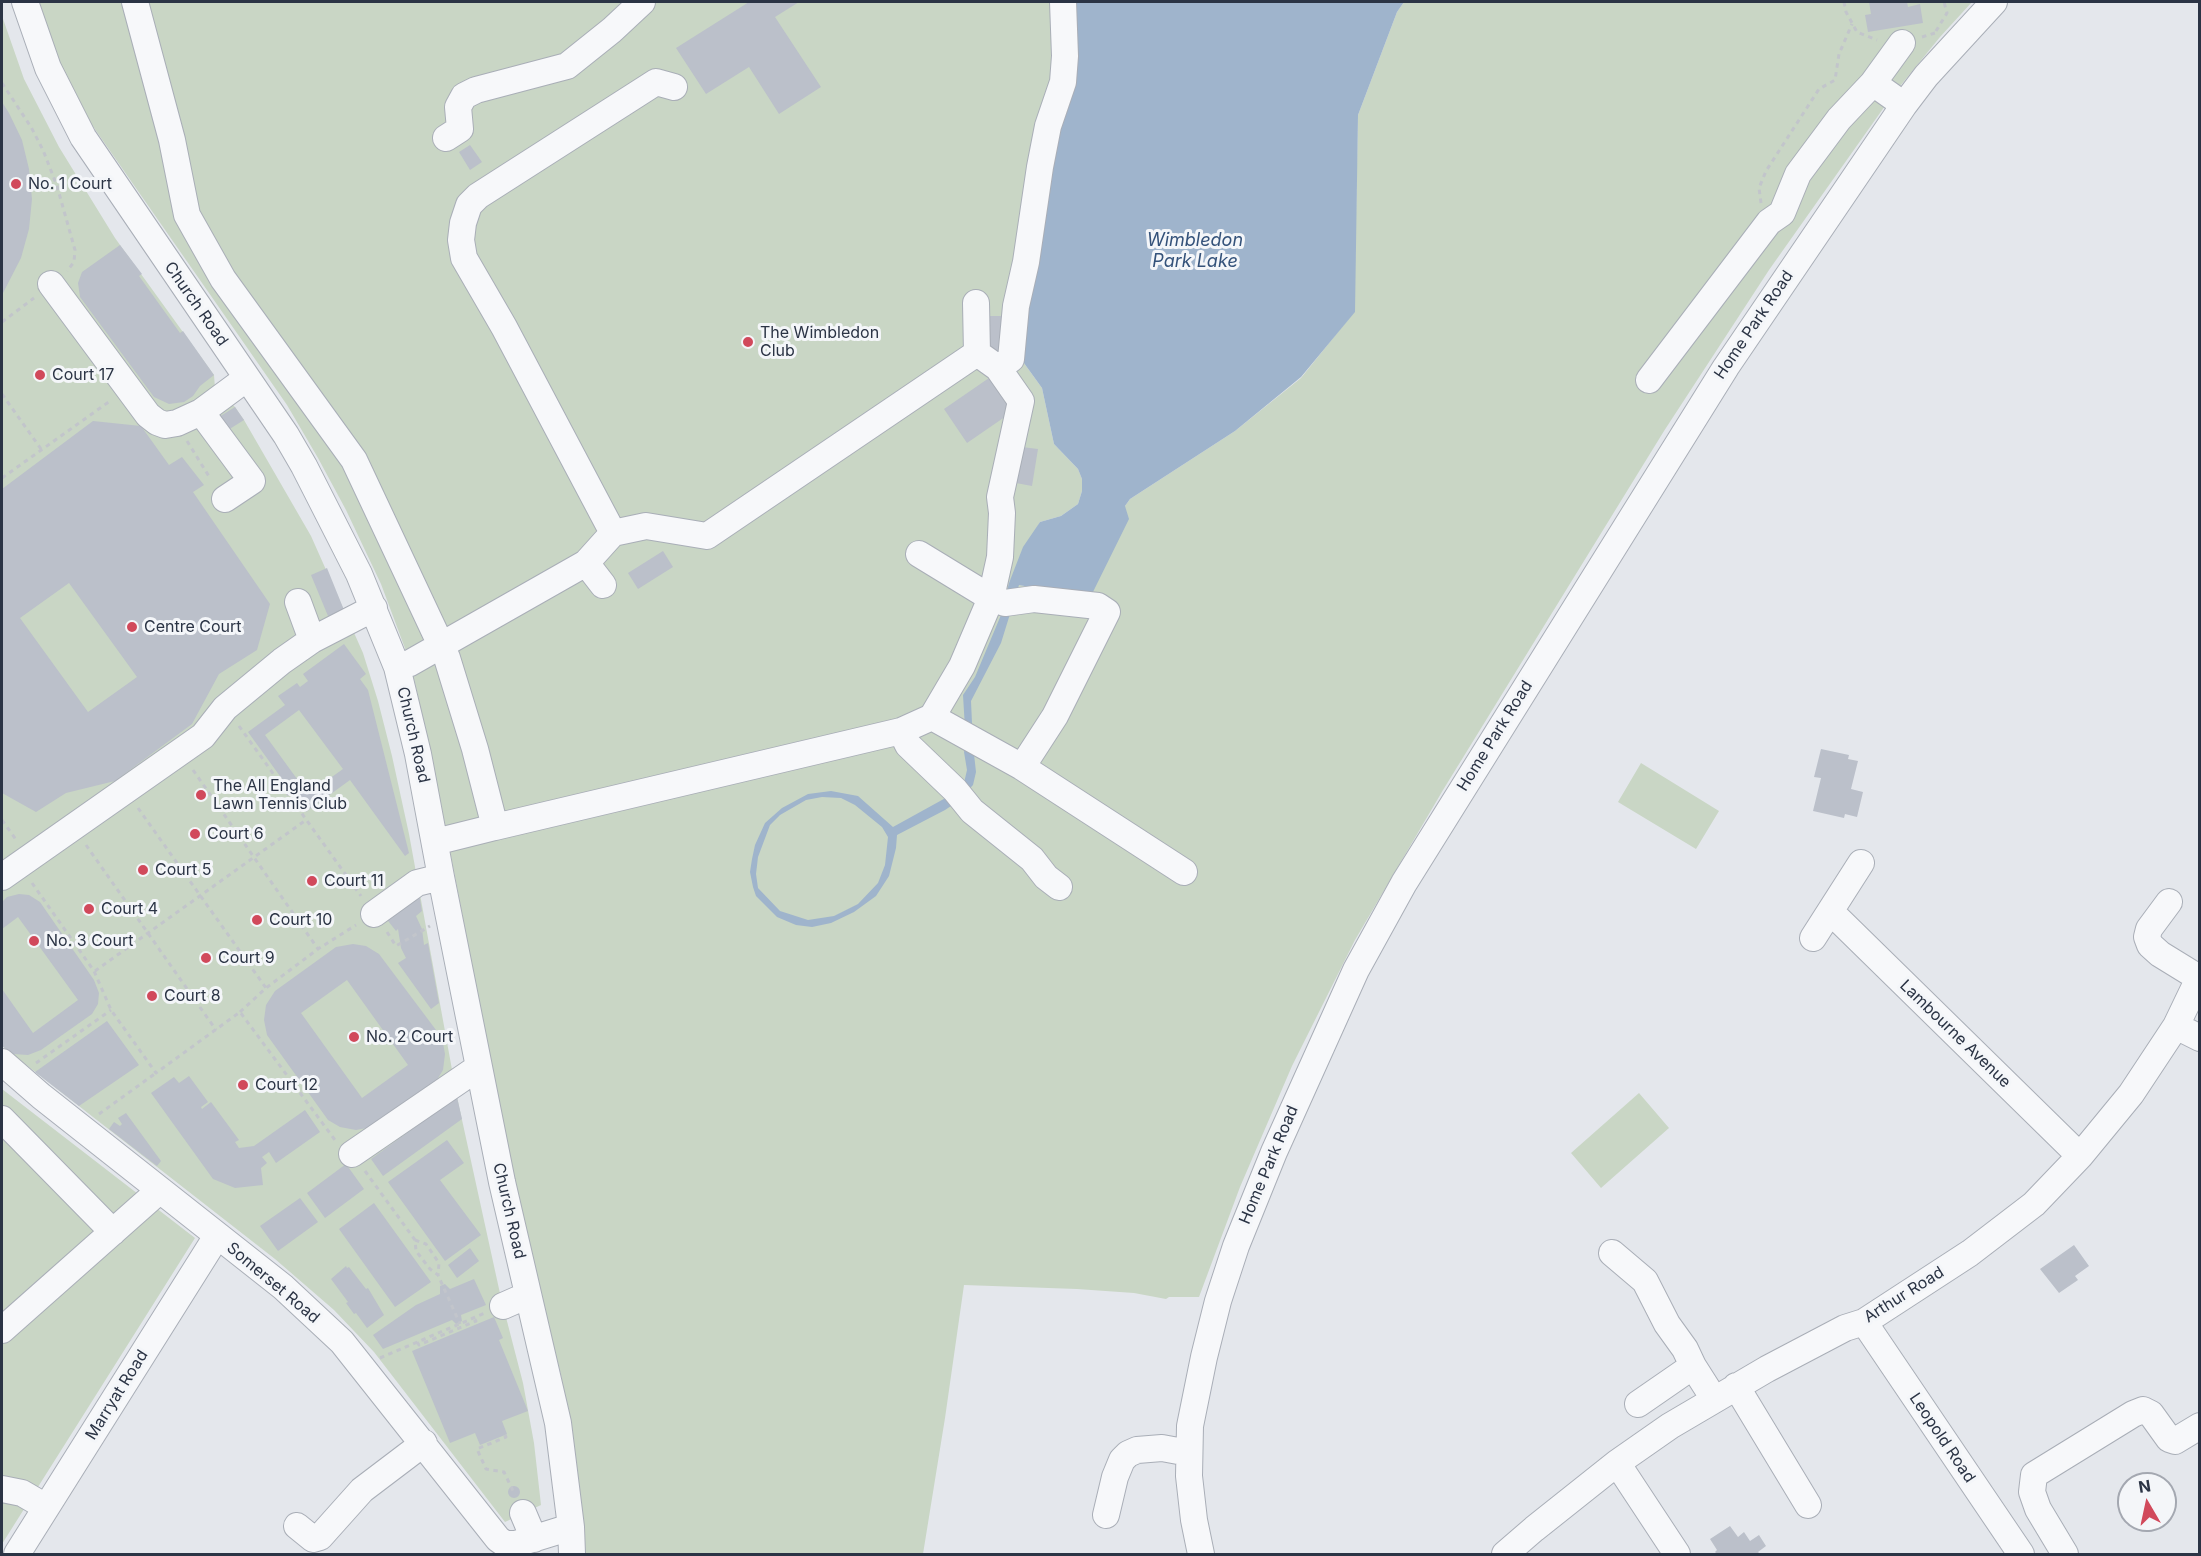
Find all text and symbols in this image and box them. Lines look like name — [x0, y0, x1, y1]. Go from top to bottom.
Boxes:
place label: No. 1 Court — [28, 174, 112, 194]
marker: No. 1 Court — [9, 177, 23, 191]
water label: Wimbledon Park Lake — [1147, 230, 1243, 272]
street label: Church Road — [160, 258, 232, 350]
street label: Home Park Road — [1711, 267, 1797, 383]
place label: The Wimbledon Club — [760, 323, 879, 361]
marker: The Wimbledon Club — [741, 335, 755, 349]
place label: Court 17 — [52, 365, 114, 385]
marker: Court 17 — [33, 368, 47, 382]
place label: Centre Court — [144, 617, 242, 637]
marker: Centre Court — [125, 620, 139, 634]
street label: Home Park Road — [1453, 677, 1537, 795]
street label: Church Road — [393, 685, 433, 785]
place label: The All England Lawn Tennis Club — [213, 776, 347, 814]
marker: The All England Lawn Tennis Club — [194, 788, 208, 802]
place label: Court 6 — [207, 824, 264, 844]
marker: Court 6 — [188, 827, 202, 841]
place label: Court 5 — [155, 860, 211, 880]
marker: Court 5 — [136, 863, 150, 877]
place label: Court 11 — [324, 871, 384, 891]
marker: Court 11 — [305, 874, 319, 888]
place label: Court 4 — [101, 899, 158, 919]
marker: Court 4 — [82, 902, 96, 916]
place label: Court 10 — [269, 910, 332, 930]
marker: Court 10 — [250, 913, 264, 927]
place label: No. 3 Court — [46, 931, 133, 951]
marker: No. 3 Court — [27, 934, 41, 948]
place label: Court 9 — [218, 948, 275, 968]
marker: Court 9 — [199, 951, 213, 965]
street label: Lambourne Avenue — [1896, 976, 2014, 1092]
place label: Court 8 — [164, 986, 221, 1006]
marker: Court 8 — [145, 989, 159, 1003]
place label: No. 2 Court — [366, 1027, 453, 1047]
marker: No. 2 Court — [347, 1030, 361, 1044]
place label: Court 12 — [255, 1075, 318, 1095]
marker: Court 12 — [236, 1078, 250, 1092]
street label: Home Park Road — [1235, 1103, 1303, 1227]
street label: Church Road — [489, 1161, 529, 1261]
street label: Somerset Road — [223, 1239, 323, 1327]
street label: Arthur Road — [1861, 1263, 1947, 1327]
street label: Marryat Road — [82, 1347, 152, 1443]
street label: Leopold Road — [1905, 1389, 1979, 1487]
north arrow — [2117, 1472, 2177, 1532]
text: N — [2137, 1475, 2152, 1497]

